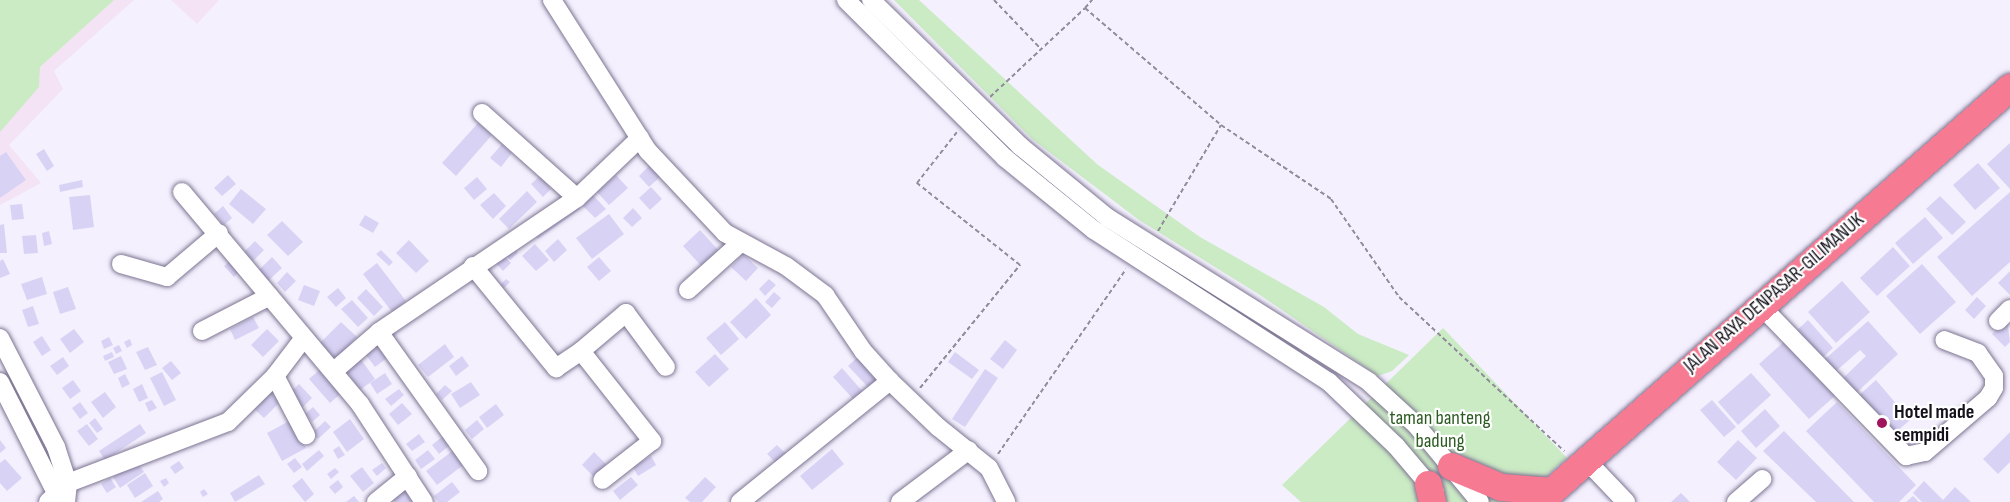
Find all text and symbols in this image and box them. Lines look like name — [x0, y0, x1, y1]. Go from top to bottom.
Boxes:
street label: JALAN RAYA DENPASAR-GILIMANUK — [1679, 208, 1869, 378]
place label: Hotel made sempidi — [1894, 400, 1974, 447]
park label: taman banteng badung — [1389, 407, 1491, 454]
marker: Hotel made sempidi — [1875, 416, 1889, 430]

